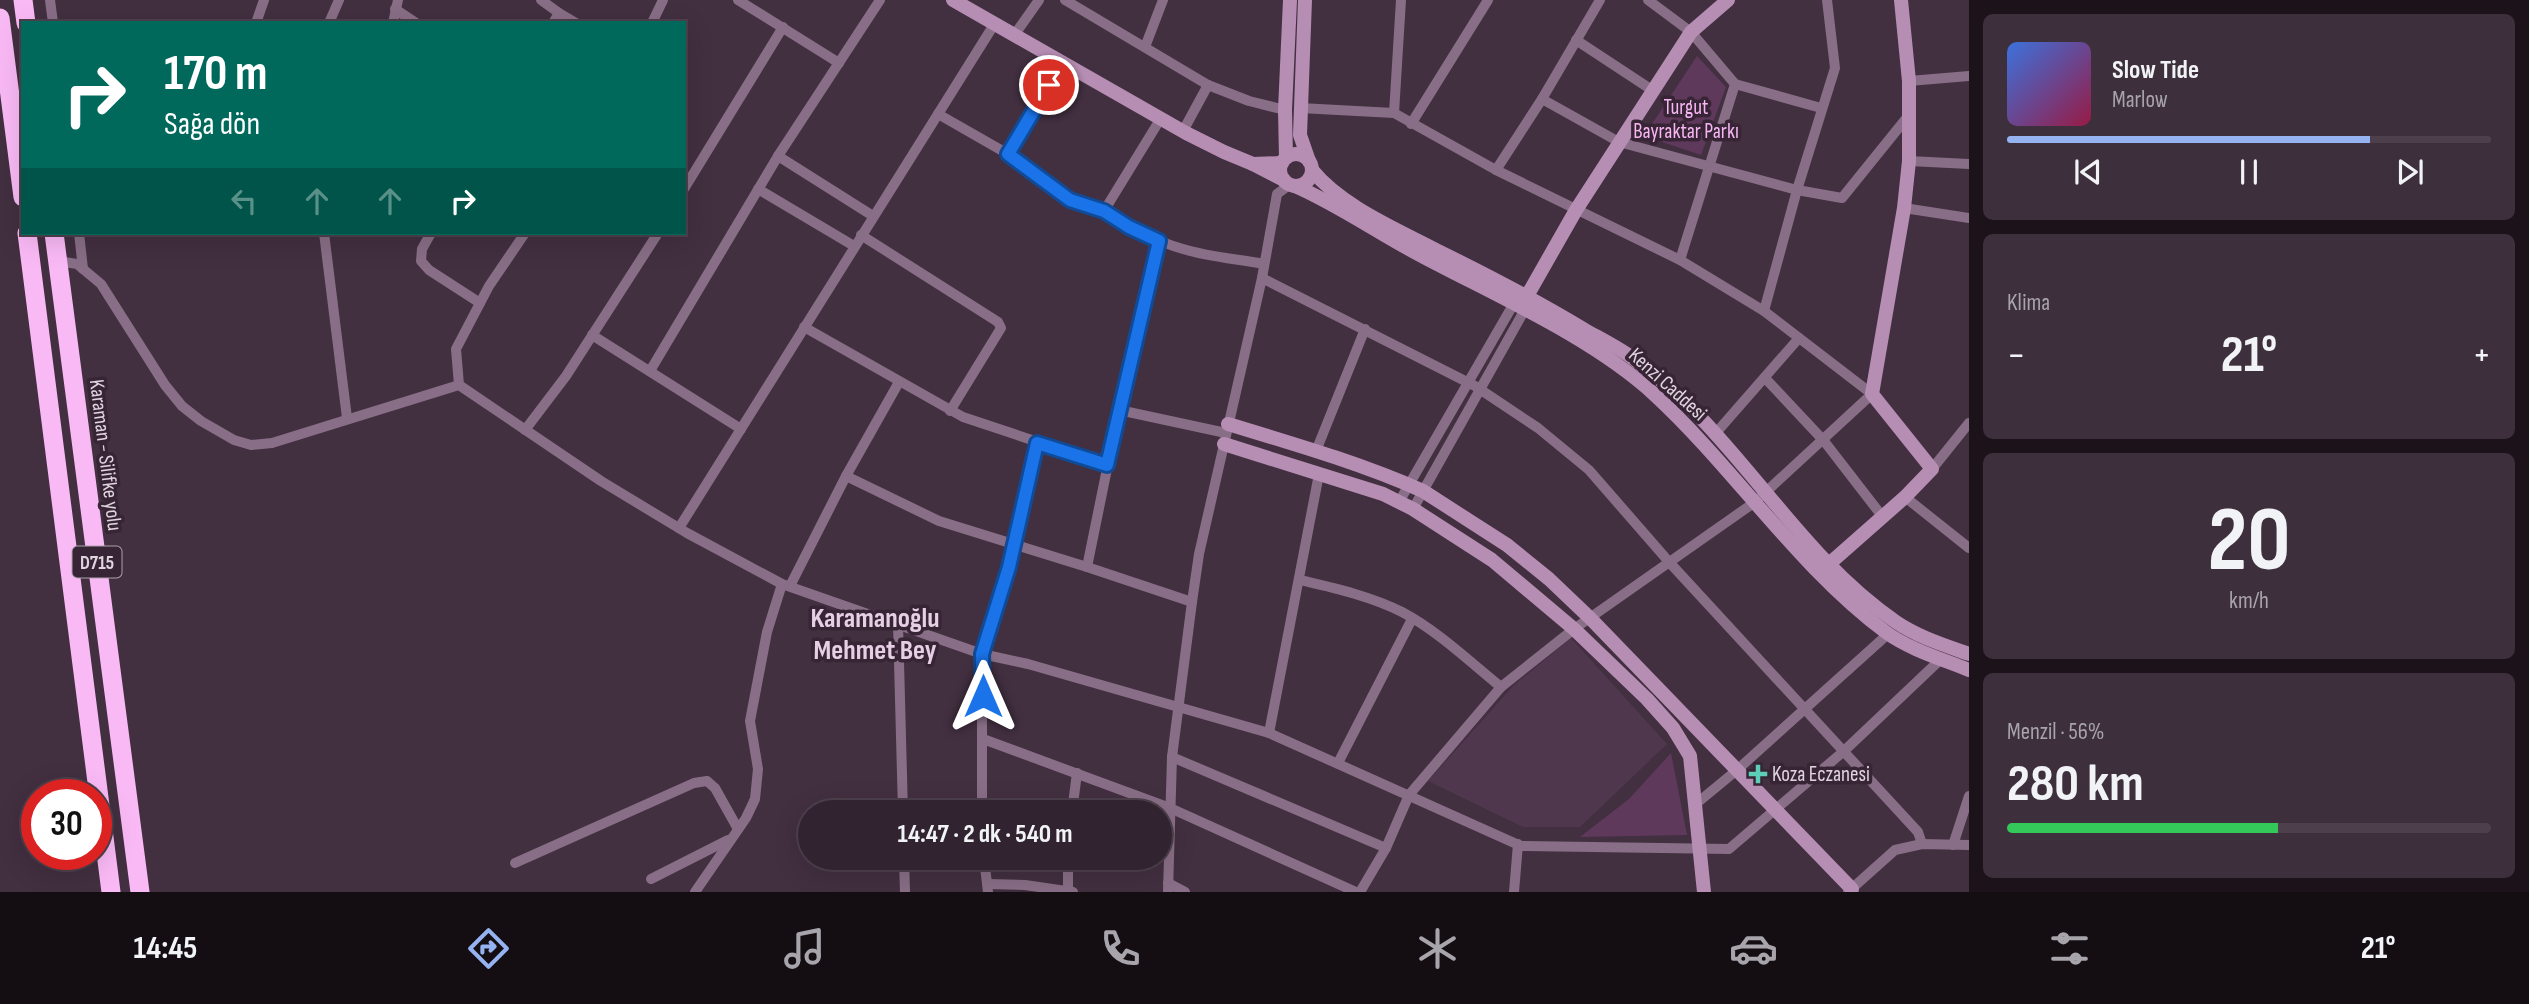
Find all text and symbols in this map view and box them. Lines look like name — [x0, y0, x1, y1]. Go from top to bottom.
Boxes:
text: 170 m — [164, 45, 268, 104]
icon: right — [49, 49, 140, 140]
pin — [1019, 55, 1079, 115]
text: Slow Tide — [2112, 55, 2199, 86]
icon: arrive — [1030, 66, 1068, 104]
text: Marlow — [2112, 86, 2168, 114]
park label: Turgut Bayraktar Parkı — [1633, 95, 1739, 144]
text: Sağa dön — [164, 105, 260, 144]
icon: previous — [2069, 153, 2107, 191]
icon: pause — [2230, 153, 2268, 191]
icon: next — [2391, 153, 2429, 191]
icon: left — [225, 182, 263, 220]
icon: ahead — [298, 182, 336, 220]
icon: ahead — [371, 182, 409, 220]
icon: right — [444, 182, 482, 220]
text: Klima — [2007, 289, 2050, 317]
text: 21° — [2221, 324, 2277, 387]
text: − — [2007, 333, 2026, 378]
text: + — [2472, 333, 2491, 378]
street label: Kenzi Caddesi — [1623, 343, 1712, 426]
street label: Karaman - Silifke yolu — [84, 378, 127, 532]
text: 20 — [2207, 487, 2291, 596]
road number: D715 — [72, 547, 122, 578]
text: km/h — [2229, 587, 2269, 615]
district label: Karamanoğlu Mehmet Bey — [811, 602, 940, 667]
position arrow — [946, 659, 1020, 733]
text: Menzil · 56% — [2007, 718, 2104, 746]
text: 280 km — [2007, 753, 2144, 816]
place label: Koza Eczanesi — [1772, 762, 1870, 787]
marker: Koza Eczanesi — [1750, 766, 1766, 782]
speed limit sign: 30 — [21, 779, 112, 870]
text: 14:47 · 2 dk · 540 m — [897, 819, 1073, 850]
icon: directions — [464, 924, 513, 973]
icon: music — [780, 924, 829, 973]
icon: phone — [1096, 924, 1145, 973]
icon: climate — [1413, 924, 1462, 973]
icon: car — [1729, 924, 1778, 973]
icon: filters — [2045, 924, 2094, 973]
text: 14:45 — [134, 929, 197, 968]
text: 21° — [2361, 929, 2395, 968]

